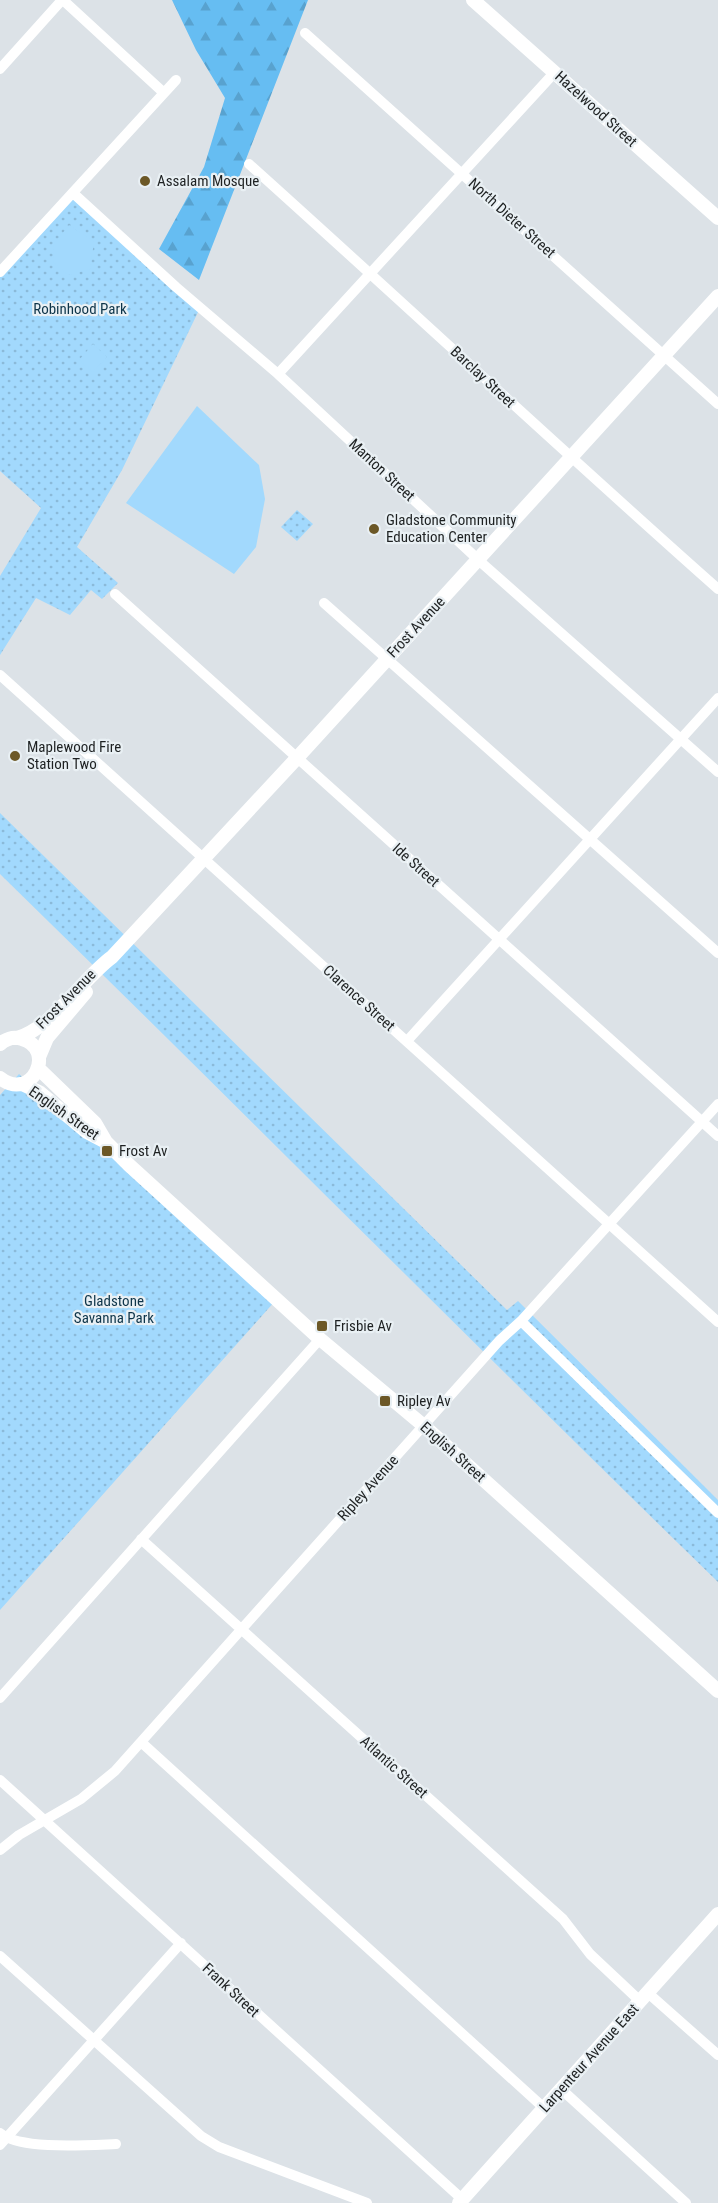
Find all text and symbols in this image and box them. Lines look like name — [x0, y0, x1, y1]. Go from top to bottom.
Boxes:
street label: Hazelwood Street — [551, 67, 641, 151]
place label: Assalam Mosque — [157, 172, 259, 190]
marker: Assalam Mosque — [138, 174, 152, 188]
street label: North Dieter Street — [465, 174, 559, 262]
park label: Robinhood Park — [33, 300, 127, 318]
street label: Barclay Street — [447, 342, 519, 412]
street label: Manton Street — [345, 435, 419, 505]
place label: Gladstone Community Education Center — [386, 511, 517, 546]
marker: Gladstone Community Education Center — [367, 522, 381, 536]
street label: Frost Avenue — [383, 593, 449, 661]
place label: Maplewood Fire Station Two — [27, 738, 121, 773]
marker: Maplewood Fire Station Two — [8, 749, 22, 763]
street label: Ide Street — [389, 839, 443, 891]
street label: Clarence Street — [319, 961, 399, 1035]
street label: Frost Avenue — [32, 965, 100, 1033]
street label: English Street — [25, 1082, 103, 1144]
place label: Frost Av — [119, 1142, 168, 1160]
marker: Frost Av — [100, 1144, 114, 1158]
park label: Gladstone Savanna Park — [74, 1292, 154, 1327]
place label: Frisbie Av — [334, 1317, 392, 1335]
marker: Frisbie Av — [315, 1319, 329, 1333]
place label: Ripley Av — [397, 1392, 451, 1410]
marker: Ripley Av — [378, 1394, 392, 1408]
street label: English Street — [417, 1418, 489, 1486]
street label: Ripley Avenue — [334, 1451, 402, 1525]
street label: Atlantic Street — [357, 1732, 431, 1802]
street label: Frank Street — [199, 1959, 263, 2021]
street label: Larpenteur Avenue East — [536, 2000, 642, 2116]

